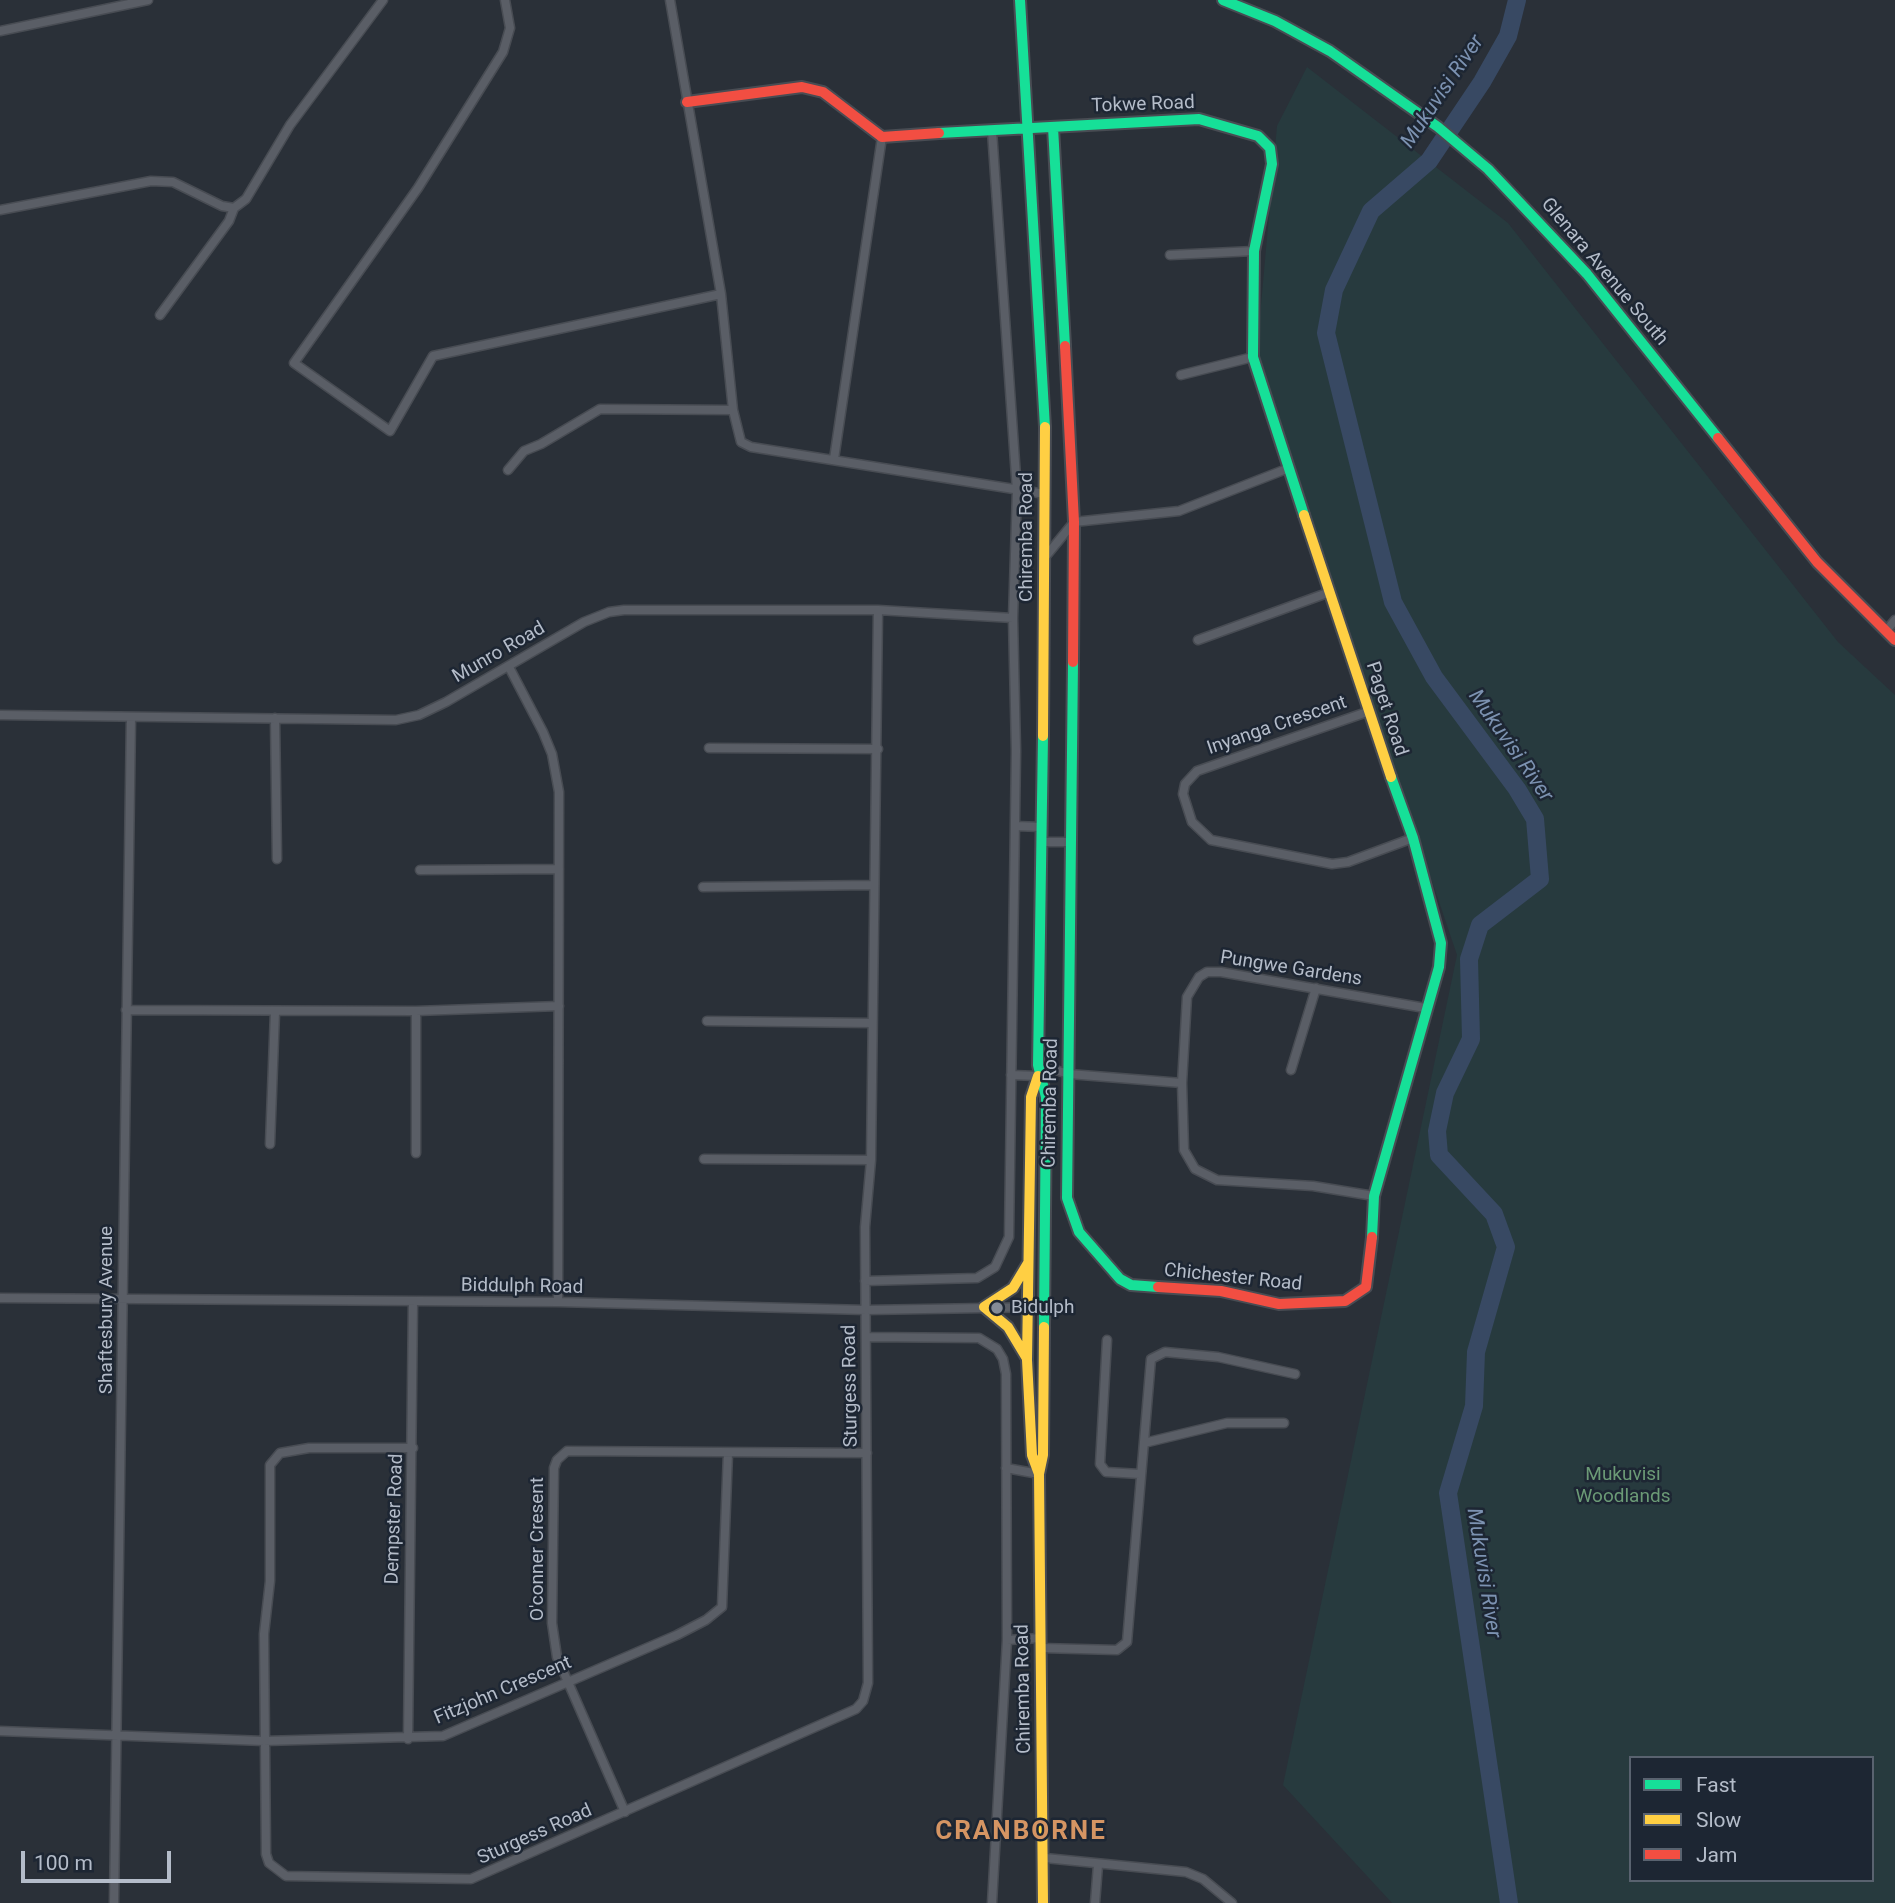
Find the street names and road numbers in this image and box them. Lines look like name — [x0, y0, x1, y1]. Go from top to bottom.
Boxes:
street label: Tokwe Road — [1091, 92, 1195, 118]
street label: Glenara Avenue South — [1536, 194, 1672, 350]
street label: Chiremba Road — [1016, 472, 1038, 602]
street label: Munro Road — [449, 617, 549, 689]
street label: Paget Road — [1360, 659, 1412, 759]
street label: Inyanga Crescent — [1204, 691, 1350, 761]
street label: Pungwe Gardens — [1218, 947, 1364, 991]
street label: Chiremba Road — [1038, 1038, 1064, 1168]
street label: Shaftesbury Avenue — [96, 1226, 118, 1394]
street label: Chichester Road — [1163, 1259, 1303, 1297]
street label: Biddulph Road — [461, 1275, 583, 1299]
street label: Sturgess Road — [839, 1324, 863, 1448]
street label: Dempster Road — [381, 1453, 409, 1585]
street label: O'conner Cresent — [527, 1477, 549, 1621]
street label: Chiremba Road — [1011, 1624, 1037, 1754]
street label: Fitzjohn Crescent — [431, 1652, 575, 1730]
street label: Sturgess Road — [474, 1800, 596, 1870]

